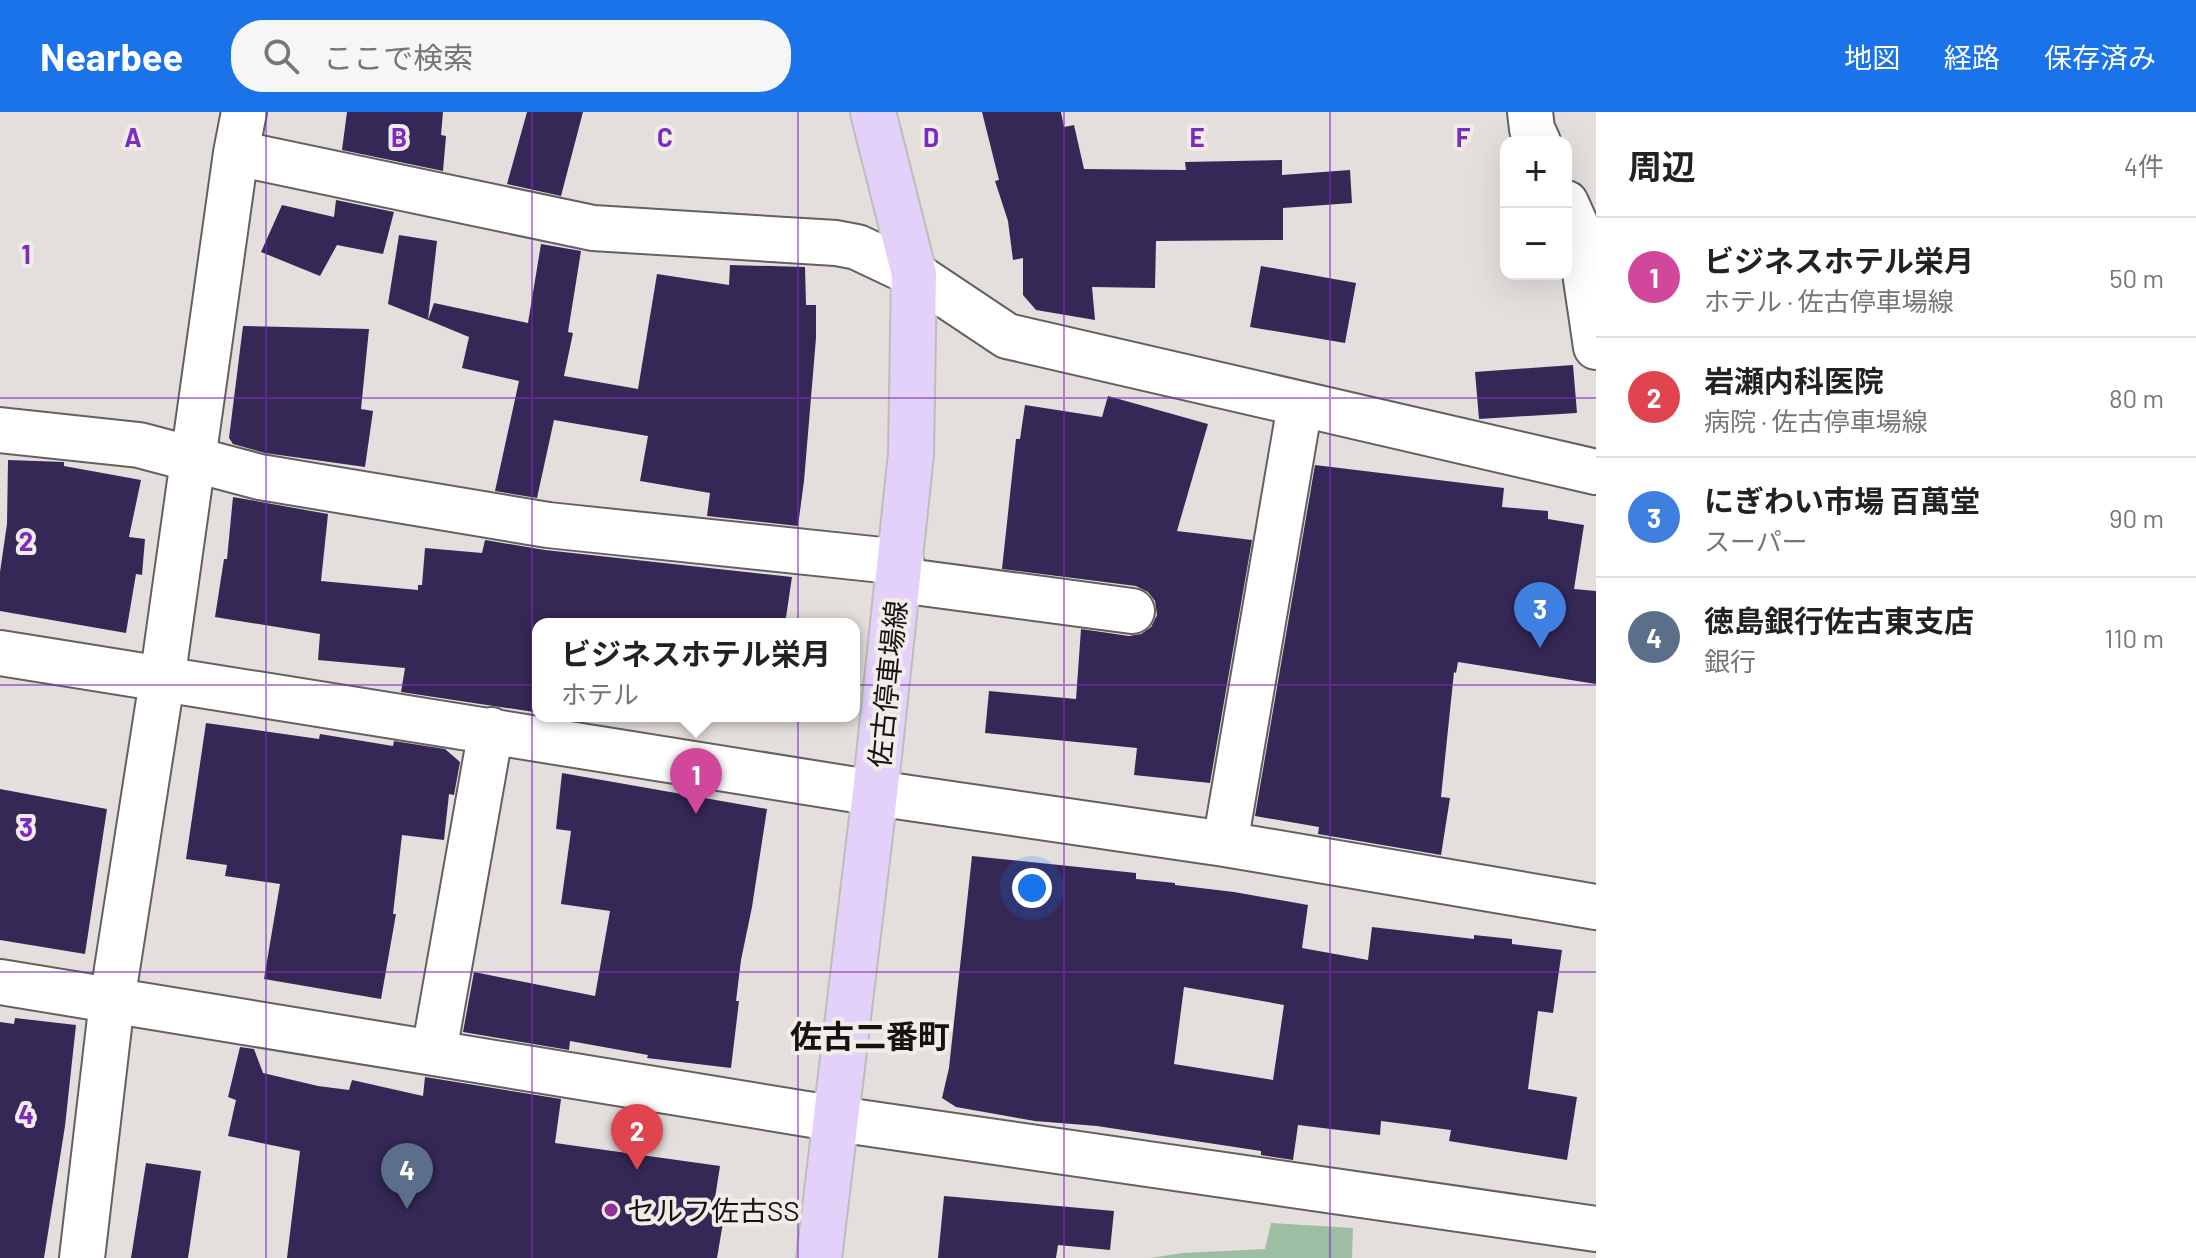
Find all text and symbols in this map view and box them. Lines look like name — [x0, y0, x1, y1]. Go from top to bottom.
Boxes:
search box — [231, 20, 791, 92]
text: Nearbee — [40, 33, 183, 79]
icon: search — [259, 34, 303, 78]
text: ここで検索 — [323, 39, 473, 75]
text: 地図 — [1844, 40, 1900, 74]
text: 経路 — [1944, 40, 2000, 74]
text: 保存済み — [2044, 40, 2156, 74]
text: A — [124, 121, 142, 152]
text: B — [391, 121, 407, 152]
text: C — [657, 121, 673, 152]
text: D — [923, 121, 939, 152]
text: E — [1189, 121, 1205, 152]
text: F — [1456, 121, 1471, 152]
map controls — [1500, 136, 1572, 280]
button: + — [1500, 136, 1572, 208]
text: 周辺 — [1628, 145, 1696, 186]
text: 4件 — [2124, 150, 2164, 181]
button: − — [1500, 208, 1572, 280]
text: 1 — [21, 238, 31, 269]
text: ビジネスホテル栄月 — [1704, 242, 1974, 278]
text: 1 — [1649, 262, 1659, 293]
text: 50 m — [2109, 262, 2164, 293]
text: ホテル · 佐古停車場線 — [1704, 285, 1954, 316]
text: 岩瀬内科医院 — [1704, 362, 1884, 398]
text: 2 — [1647, 382, 1661, 413]
text: 80 m — [2109, 382, 2164, 413]
text: 病院 · 佐古停車場線 — [1704, 405, 1928, 436]
text: にぎわい市場 百萬堂 — [1704, 482, 1980, 518]
text: 3 — [1647, 502, 1661, 533]
text: 90 m — [2109, 502, 2164, 533]
text: 2 — [19, 525, 33, 556]
text: スーパー — [1704, 525, 1808, 556]
pin: 3 — [1514, 582, 1566, 648]
street label: 佐古停車場線 — [861, 599, 913, 769]
text: 徳島銀行佐古東支店 — [1704, 602, 1974, 638]
popup — [532, 618, 860, 722]
text: 4 — [1646, 622, 1662, 653]
text: 110 m — [2104, 622, 2164, 653]
text: ビジネスホテル栄月 — [561, 635, 831, 671]
text: 銀行 — [1704, 645, 1756, 676]
text: ホテル — [561, 678, 639, 709]
pin: 1 — [670, 748, 722, 814]
text: 3 — [19, 811, 33, 842]
your location — [1012, 868, 1052, 908]
district label: 佐古二番町 — [790, 1016, 950, 1054]
text: 4 — [18, 1098, 34, 1129]
pin: 2 — [611, 1104, 663, 1170]
pin: 4 — [381, 1143, 433, 1209]
place label: セルフ佐古SS — [627, 1193, 800, 1227]
marker: セルフ佐古SS — [602, 1201, 620, 1219]

